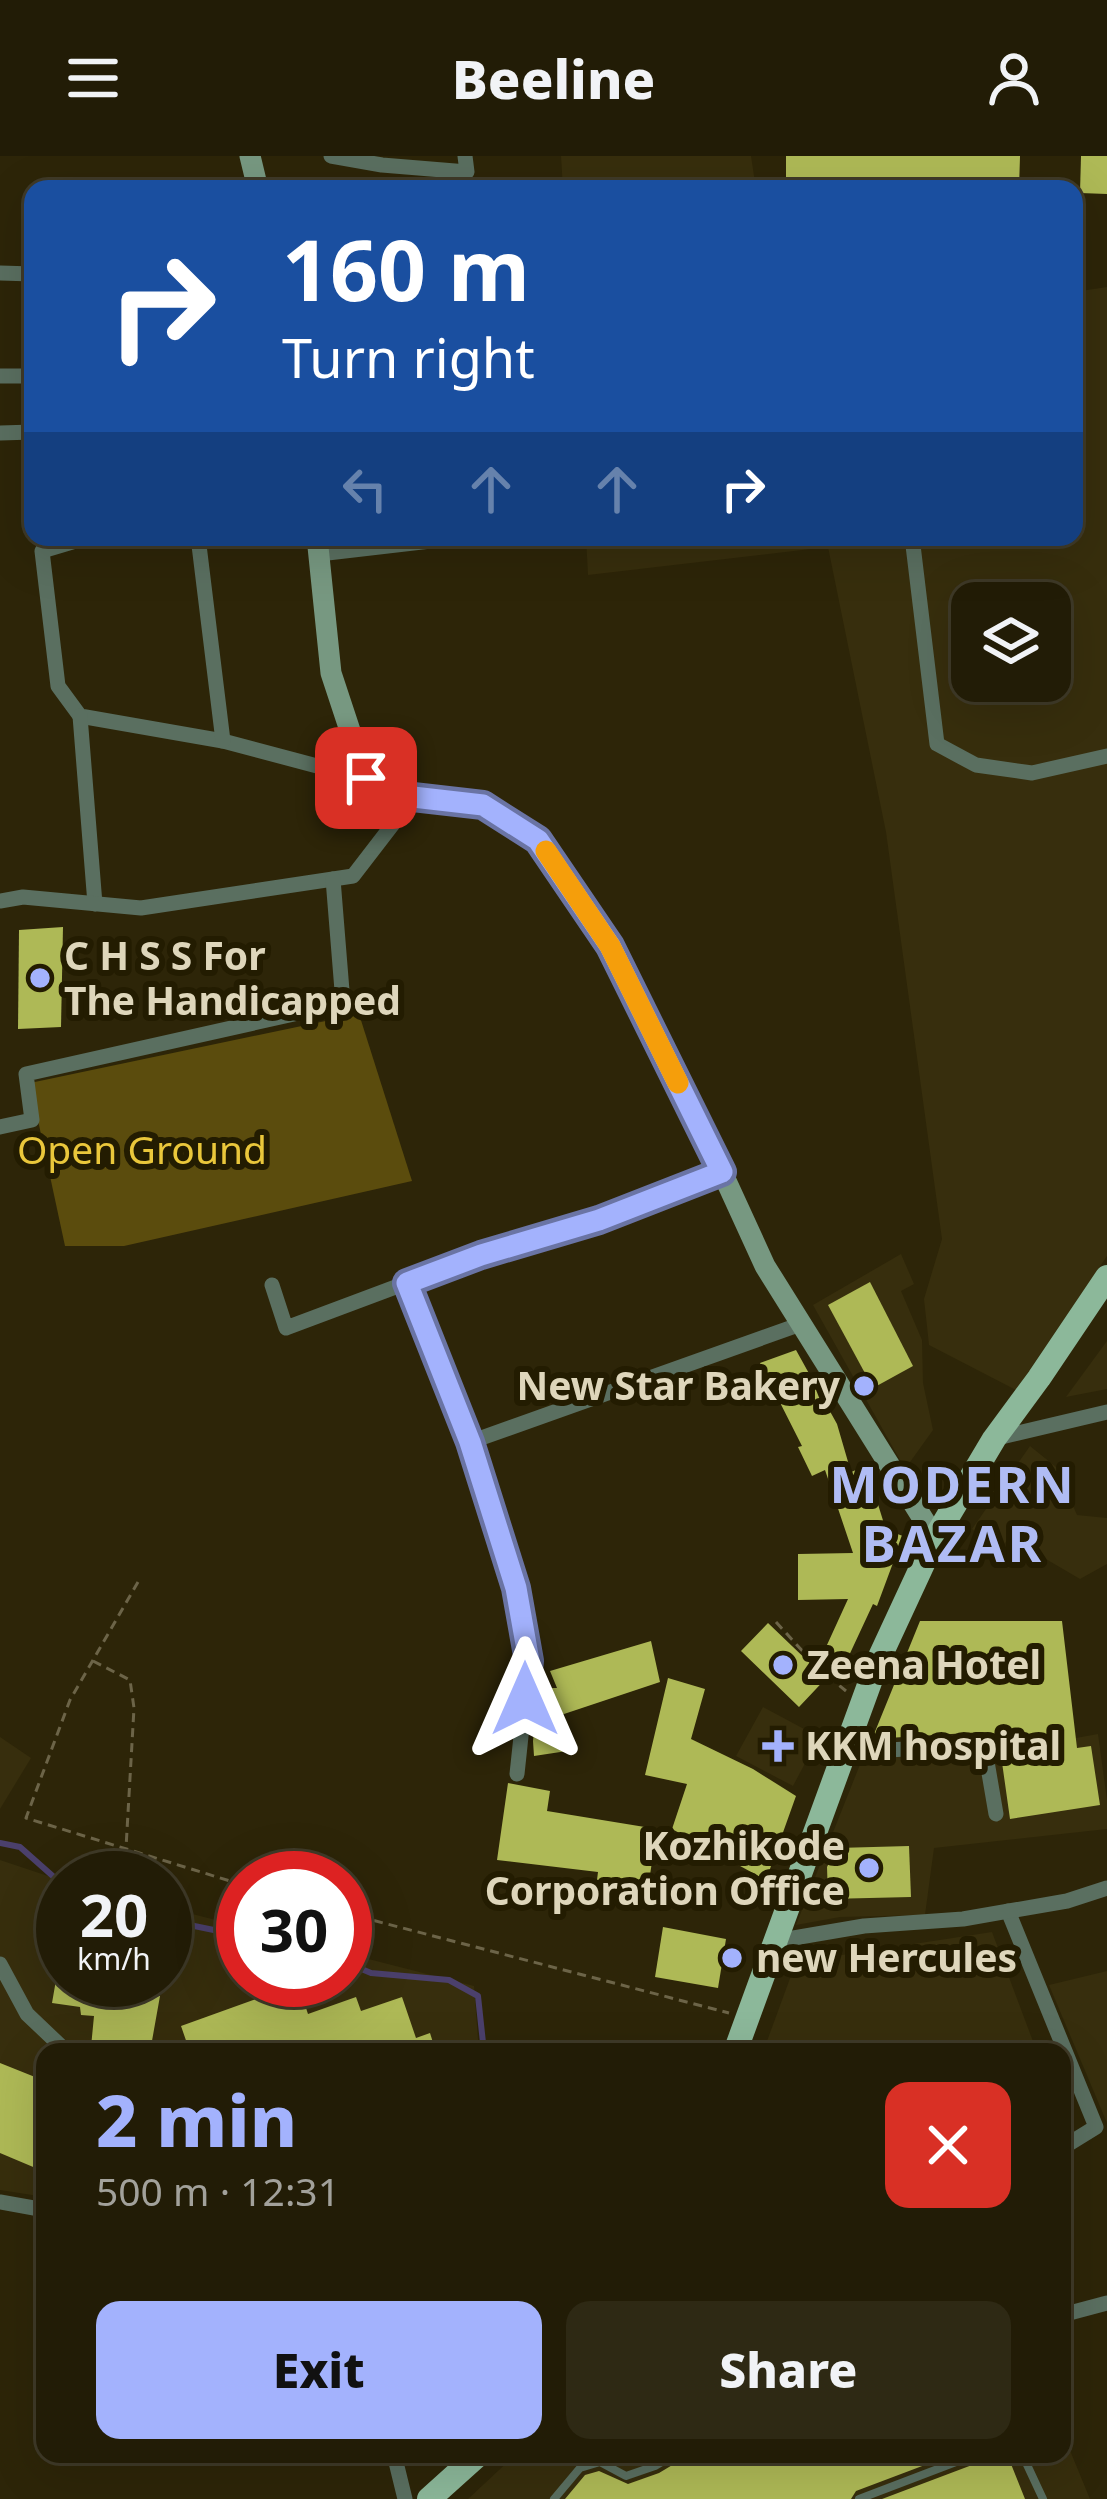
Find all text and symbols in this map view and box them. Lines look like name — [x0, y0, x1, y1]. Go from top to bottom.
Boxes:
text: Beeline — [452, 41, 655, 115]
icon: menu — [60, 45, 126, 111]
icon: person — [981, 45, 1047, 111]
text: 160 m — [282, 211, 530, 326]
icon: right — [84, 228, 240, 384]
text: Turn right — [282, 320, 535, 394]
icon: left — [332, 456, 398, 522]
icon: ahead — [458, 456, 524, 522]
icon: ahead — [584, 456, 650, 522]
icon: right — [710, 456, 776, 522]
map controls — [951, 582, 1071, 702]
button: layers — [951, 582, 1071, 702]
pin — [315, 727, 417, 829]
icon: arrive — [333, 745, 399, 811]
place label: C H S S For The Handicapped — [64, 928, 401, 1026]
marker: C H S S For The Handicapped — [27, 965, 53, 991]
park label: Open Ground — [17, 1122, 267, 1175]
place label: New Star Bakery — [516, 1358, 841, 1411]
marker: New Star Bakery — [851, 1373, 877, 1399]
district label: MODERN BAZAR — [829, 1448, 1077, 1577]
position arrow — [462, 1636, 588, 1762]
place label: Zeena Hotel — [807, 1637, 1041, 1690]
marker: Zeena Hotel — [770, 1652, 796, 1678]
place label: KKM hospital — [805, 1718, 1061, 1771]
marker: KKM hospital — [762, 1730, 794, 1762]
place label: Kozhikode Corporation Office — [485, 1818, 845, 1916]
speed limit sign: 30 — [216, 1851, 372, 2007]
marker: Kozhikode Corporation Office — [856, 1855, 882, 1881]
text: 20 — [80, 1873, 148, 1955]
place label: new Hercules — [756, 1930, 1017, 1983]
text: km/h — [77, 1938, 151, 1979]
marker: new Hercules — [719, 1945, 745, 1971]
text: 2 min — [96, 2070, 297, 2168]
button: close — [885, 2082, 1011, 2208]
text: 500 m · 12:31 — [96, 2164, 340, 2217]
button: Exit — [96, 2301, 542, 2439]
button: Share — [566, 2301, 1011, 2439]

